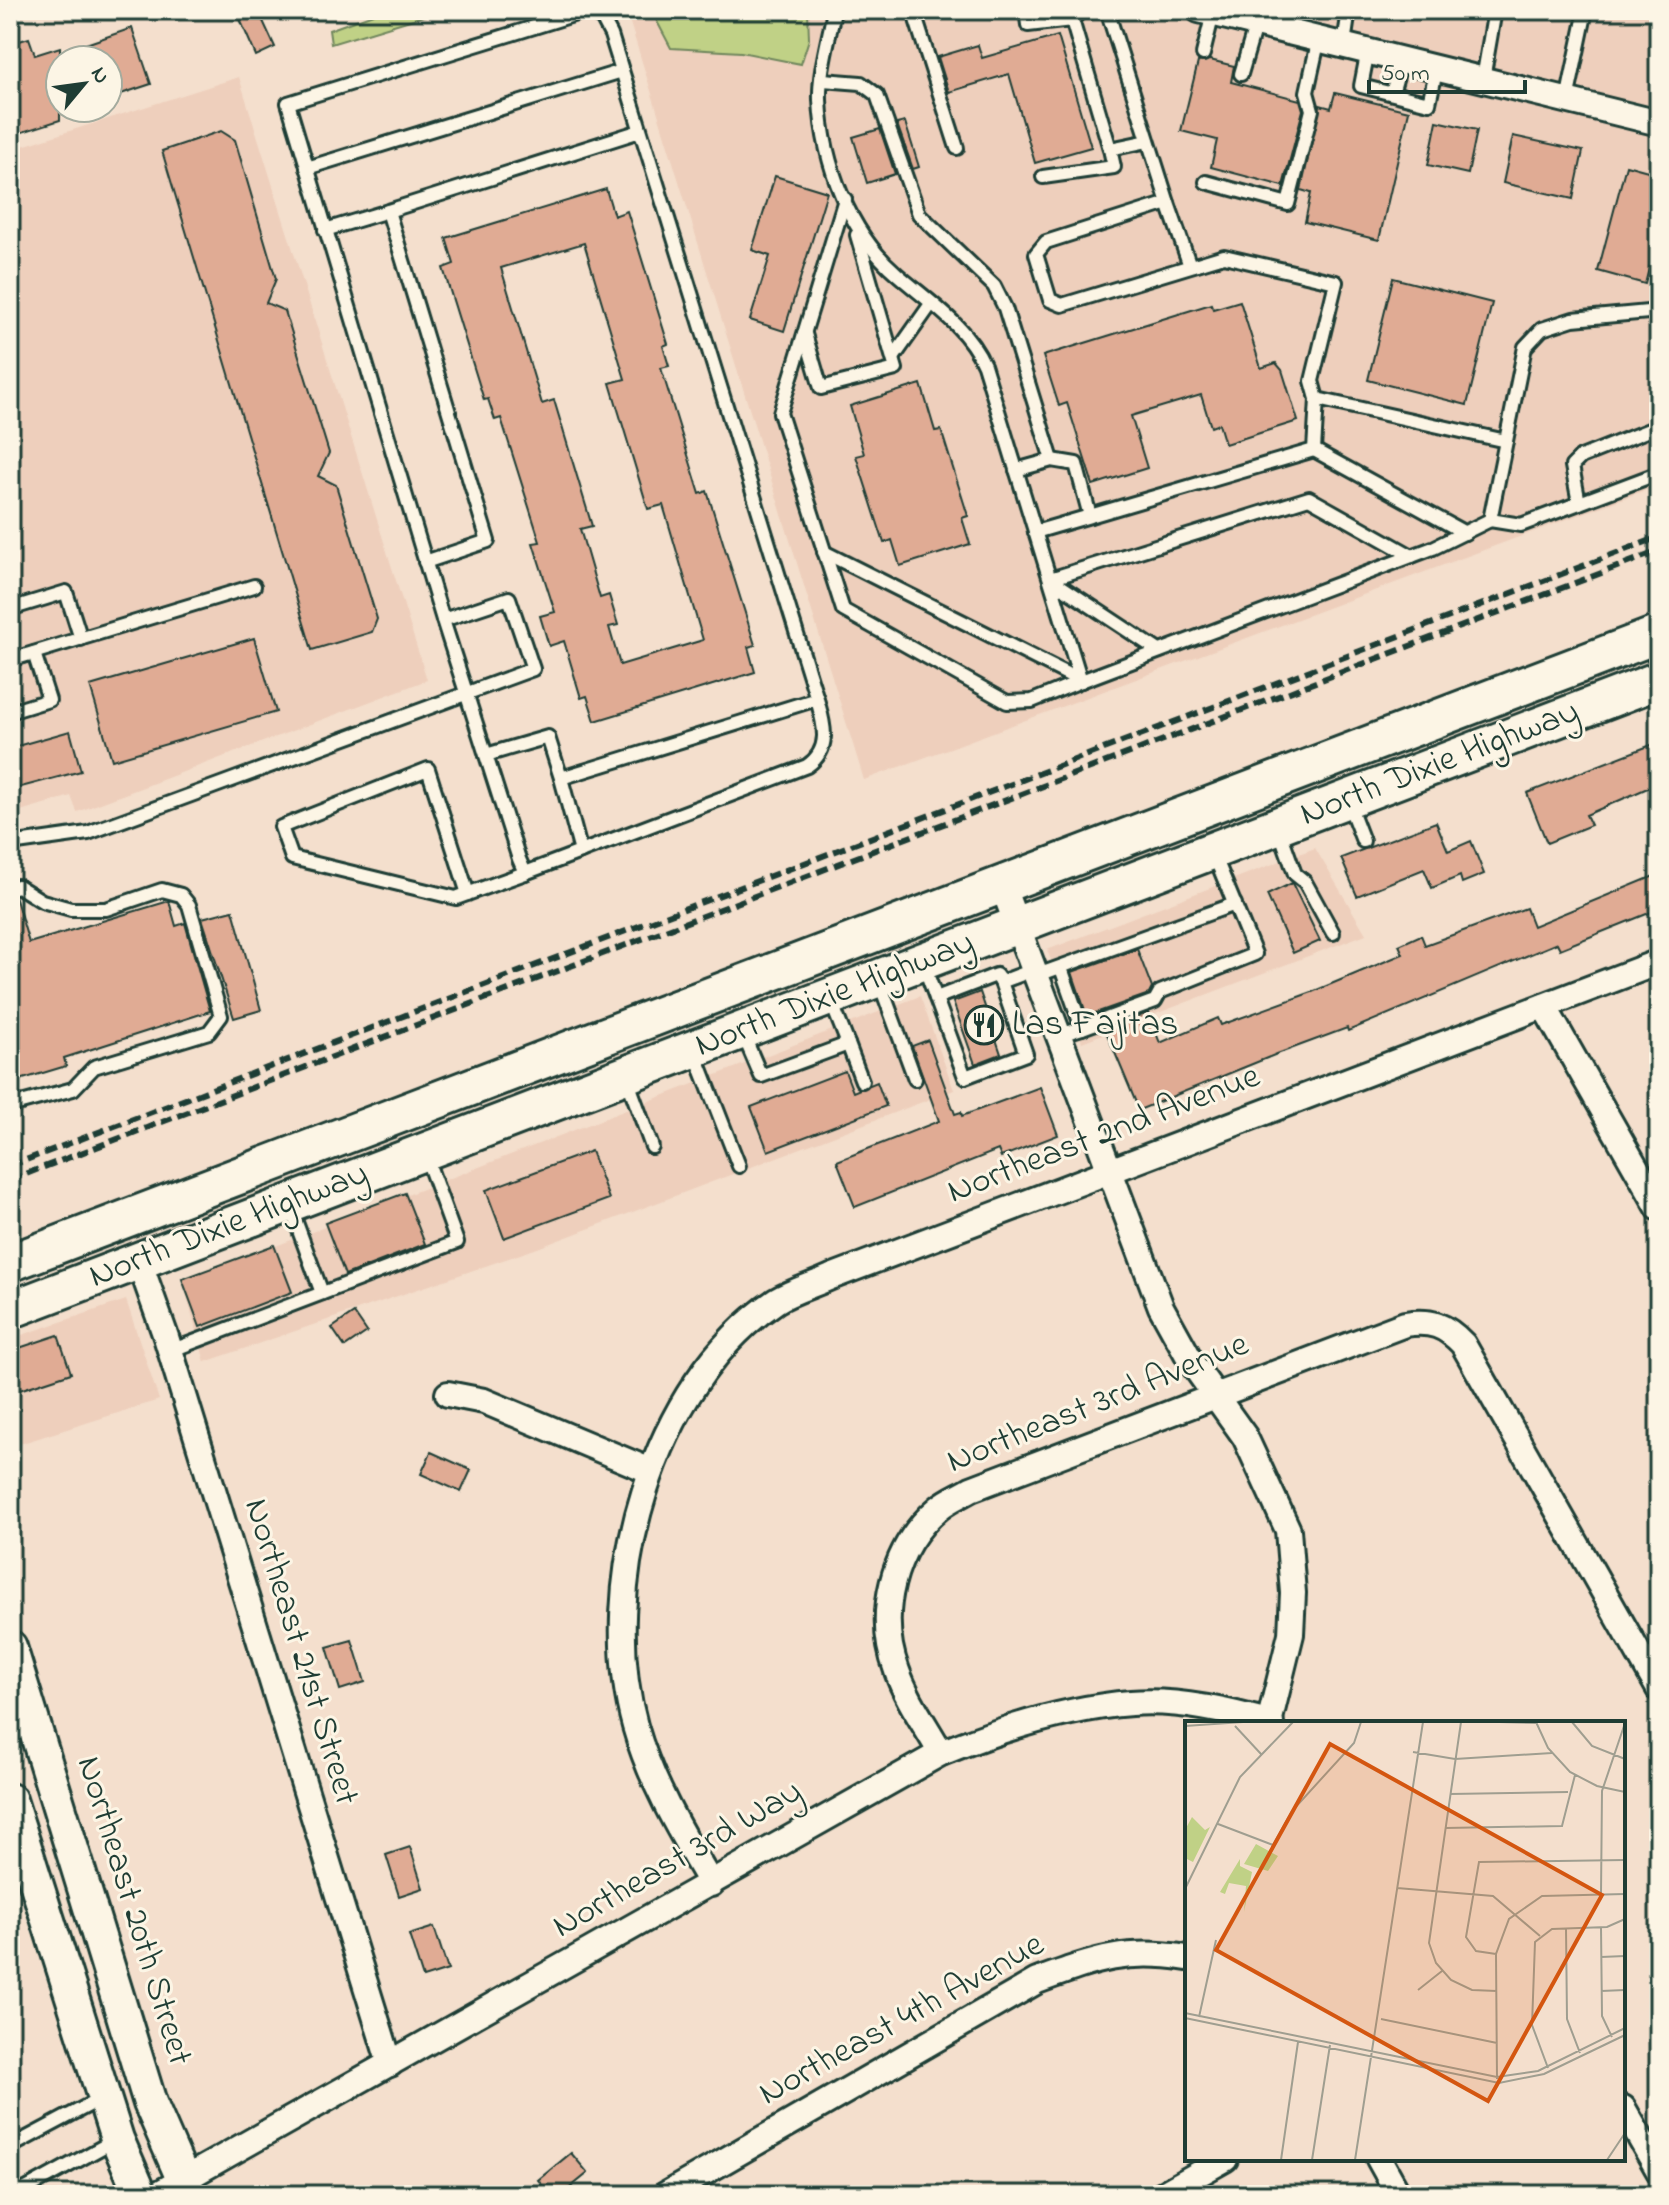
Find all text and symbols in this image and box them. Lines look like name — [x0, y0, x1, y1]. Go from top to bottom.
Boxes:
north arrow — [44, 44, 124, 124]
scale bar — [1369, 44, 1525, 94]
text: 50 m — [1381, 57, 1430, 92]
text: N — [81, 62, 116, 90]
street label: North Dixie Highway — [1293, 686, 1587, 842]
street label: North Dixie Highway — [688, 917, 982, 1073]
place label: Las Fajitas — [1012, 999, 1178, 1052]
restaurant icon: Las Fajitas — [963, 1004, 1005, 1046]
street label: Northeast 2nd Avenue — [940, 1051, 1269, 1219]
street label: North Dixie Highway — [82, 1148, 376, 1304]
street label: Northeast 3rd Avenue — [939, 1319, 1258, 1489]
street label: Northeast 21st Street — [228, 1492, 372, 1812]
inset map — [1185, 1721, 1625, 2161]
street label: Northeast 20th Street — [61, 1750, 205, 2072]
street label: Northeast 3rd Way — [543, 1767, 813, 1953]
street label: Northeast 4th Avenue — [750, 1919, 1055, 2121]

